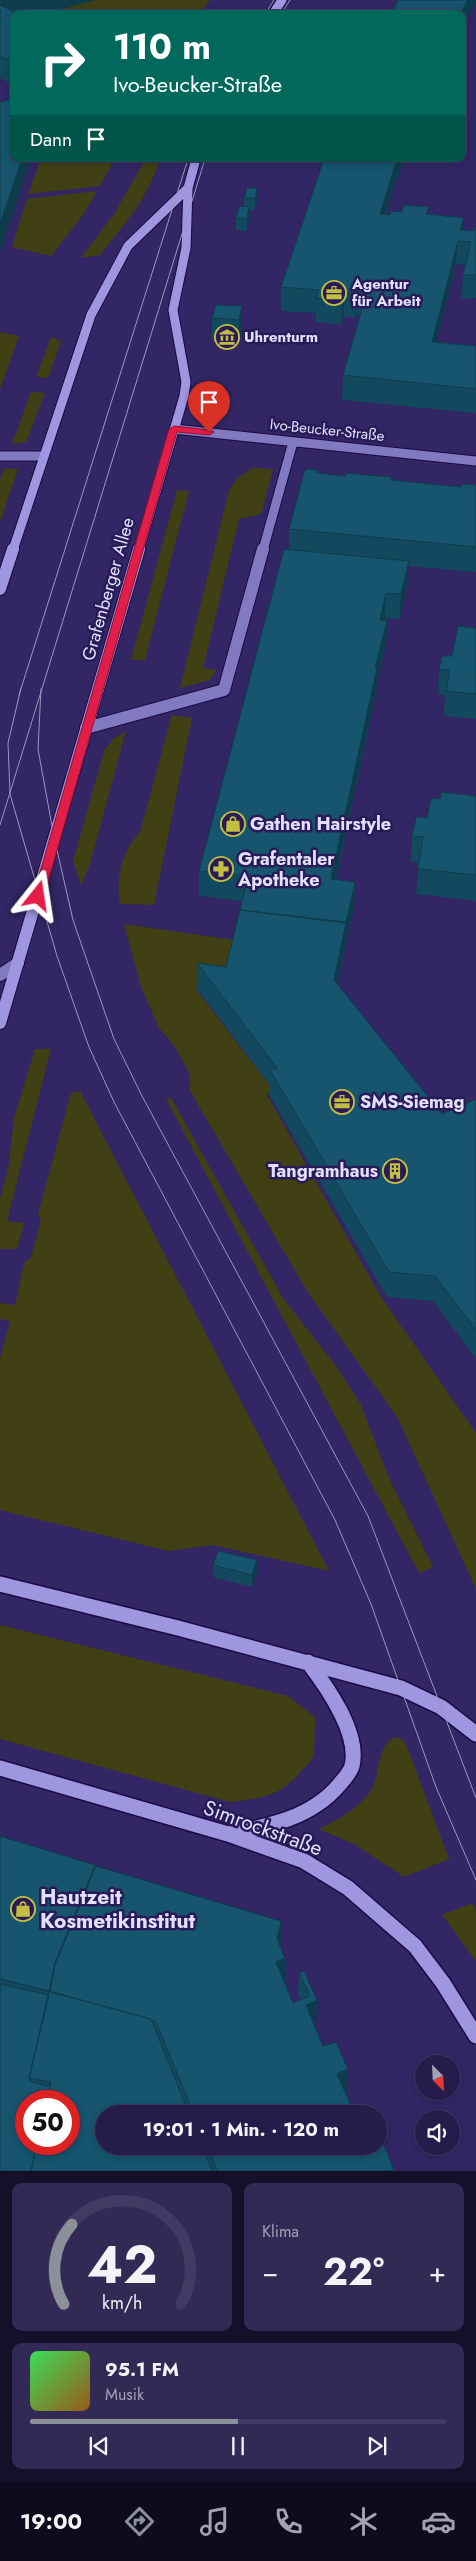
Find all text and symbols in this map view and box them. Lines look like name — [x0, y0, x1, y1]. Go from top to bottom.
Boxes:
text: 110 m — [113, 22, 211, 72]
icon: right — [30, 30, 95, 95]
text: Ivo-Beucker-Straße — [113, 68, 282, 100]
icon: arrive — [82, 125, 110, 153]
text: Dann — [30, 126, 72, 153]
place label: Agentur für Arbeit — [351, 273, 421, 312]
office icon: Agentur für Arbeit — [321, 280, 347, 306]
museum icon: Uhrenturm — [214, 324, 240, 350]
place label: Uhrenturm — [244, 326, 318, 348]
pin — [188, 381, 230, 432]
icon: arrive — [195, 388, 223, 416]
street label: Ivo-Beucker-Straße — [269, 413, 386, 447]
street label: Grafenberger Allee — [75, 514, 141, 664]
shop icon: Gathen Hairstyle — [220, 811, 246, 837]
place label: Gathen Hairstyle — [250, 811, 391, 837]
place label: Grafentaler Apotheke — [237, 846, 335, 893]
pharmacy icon: Grafentaler Apotheke — [208, 856, 234, 882]
position arrow — [11, 869, 63, 921]
office icon: SMS-Siemag — [329, 1089, 355, 1115]
place label: SMS-Siemag — [360, 1089, 465, 1115]
place label: Tangramhaus — [268, 1158, 378, 1184]
building icon: Tangramhaus — [382, 1158, 408, 1184]
street label: Simrockstraße — [199, 1793, 327, 1863]
place label: Hautzeit Kosmetikinstitut — [40, 1882, 196, 1936]
shop icon: Hautzeit Kosmetikinstitut — [10, 1896, 36, 1922]
north arrow — [415, 2055, 460, 2100]
map controls — [415, 2055, 460, 2155]
speed limit sign: 50 — [15, 2090, 80, 2155]
button: sound — [415, 2110, 460, 2155]
text: 19:01 · 1 Min. · 120 m — [143, 2116, 339, 2143]
text: Klima — [262, 2220, 299, 2243]
text: 42 — [87, 2227, 157, 2303]
text: 22° — [323, 2244, 384, 2299]
text: − — [262, 2252, 279, 2293]
text: + — [429, 2252, 446, 2293]
text: km/h — [102, 2290, 142, 2316]
text: 95.1 FM — [105, 2356, 179, 2383]
text: Musik — [105, 2383, 144, 2406]
icon: previous — [85, 2432, 113, 2460]
icon: pause — [224, 2432, 252, 2460]
icon: next — [363, 2432, 391, 2460]
icon: directions — [122, 2504, 157, 2539]
icon: music — [197, 2504, 232, 2539]
icon: phone — [271, 2504, 306, 2539]
icon: climate — [346, 2504, 381, 2539]
icon: car — [421, 2504, 456, 2539]
text: 19:00 — [20, 2505, 82, 2537]

